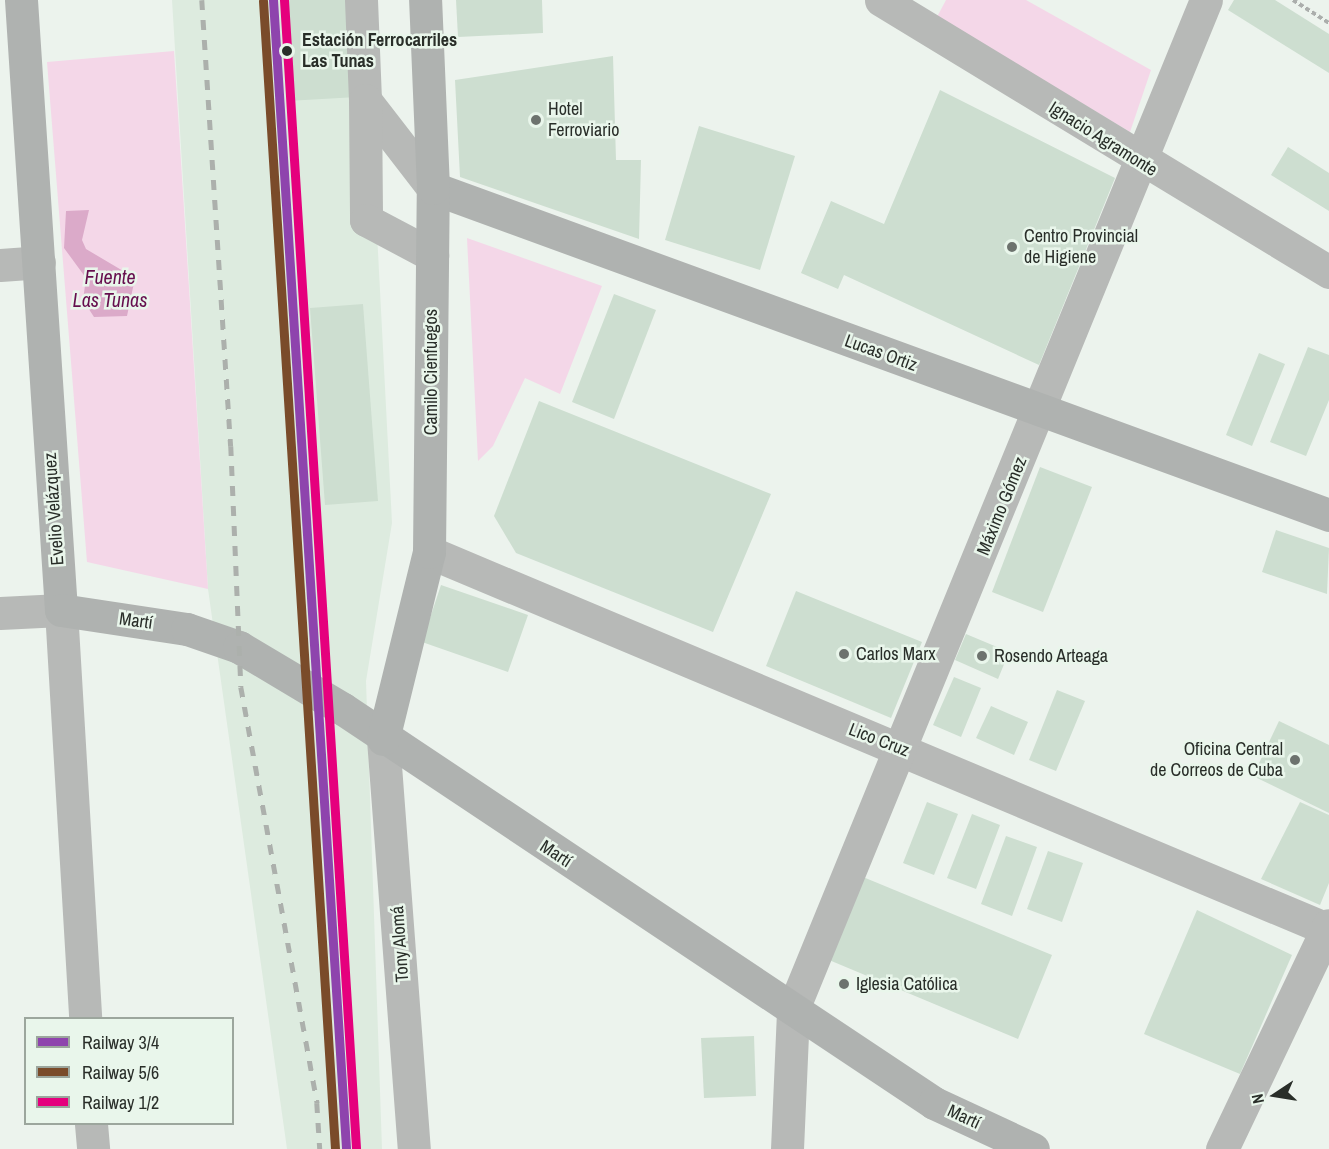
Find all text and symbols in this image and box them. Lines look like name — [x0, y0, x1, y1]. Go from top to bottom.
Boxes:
place label: Estación Ferrocarriles Las Tunas — [302, 30, 457, 72]
marker: Estación Ferrocarriles Las Tunas — [277, 41, 297, 61]
street label: Ignacio Agramonte — [1044, 97, 1162, 181]
place label: Hotel Ferroviario — [548, 99, 619, 142]
marker: Hotel Ferroviario — [529, 113, 543, 127]
place label: Centro Provincial de Higiene — [1024, 226, 1138, 268]
marker: Centro Provincial de Higiene — [1005, 240, 1019, 254]
water label: Fuente Las Tunas — [72, 264, 148, 311]
street label: Camilo Cienfuegos — [420, 309, 442, 435]
street label: Lucas Ortiz — [842, 330, 920, 376]
street label: Evelio Velázquez — [39, 452, 69, 566]
street label: Máximo Gómez — [972, 454, 1032, 558]
street label: Martí — [118, 608, 154, 634]
place label: Carlos Marx — [856, 643, 936, 665]
place label: Rosendo Arteaga — [994, 645, 1109, 667]
marker: Carlos Marx — [837, 647, 851, 661]
marker: Rosendo Arteaga — [975, 649, 989, 663]
street label: Lico Cruz — [846, 719, 912, 761]
place label: Oficina Central de Correos de Cuba — [1150, 739, 1283, 782]
marker: Oficina Central de Correos de Cuba — [1288, 753, 1302, 767]
street label: Martí — [536, 836, 576, 872]
street label: Tony Alomá — [387, 905, 413, 983]
place label: Iglesia Católica — [856, 973, 958, 995]
marker: Iglesia Católica — [837, 977, 851, 991]
legend — [24, 1017, 234, 1125]
text: Railway 3/4 — [82, 1030, 159, 1055]
text: Railway 5/6 — [82, 1060, 159, 1085]
north arrow — [1245, 1065, 1305, 1125]
text: Railway 1/2 — [82, 1090, 159, 1115]
text: N — [1246, 1092, 1269, 1106]
street label: Martí — [944, 1100, 984, 1134]

